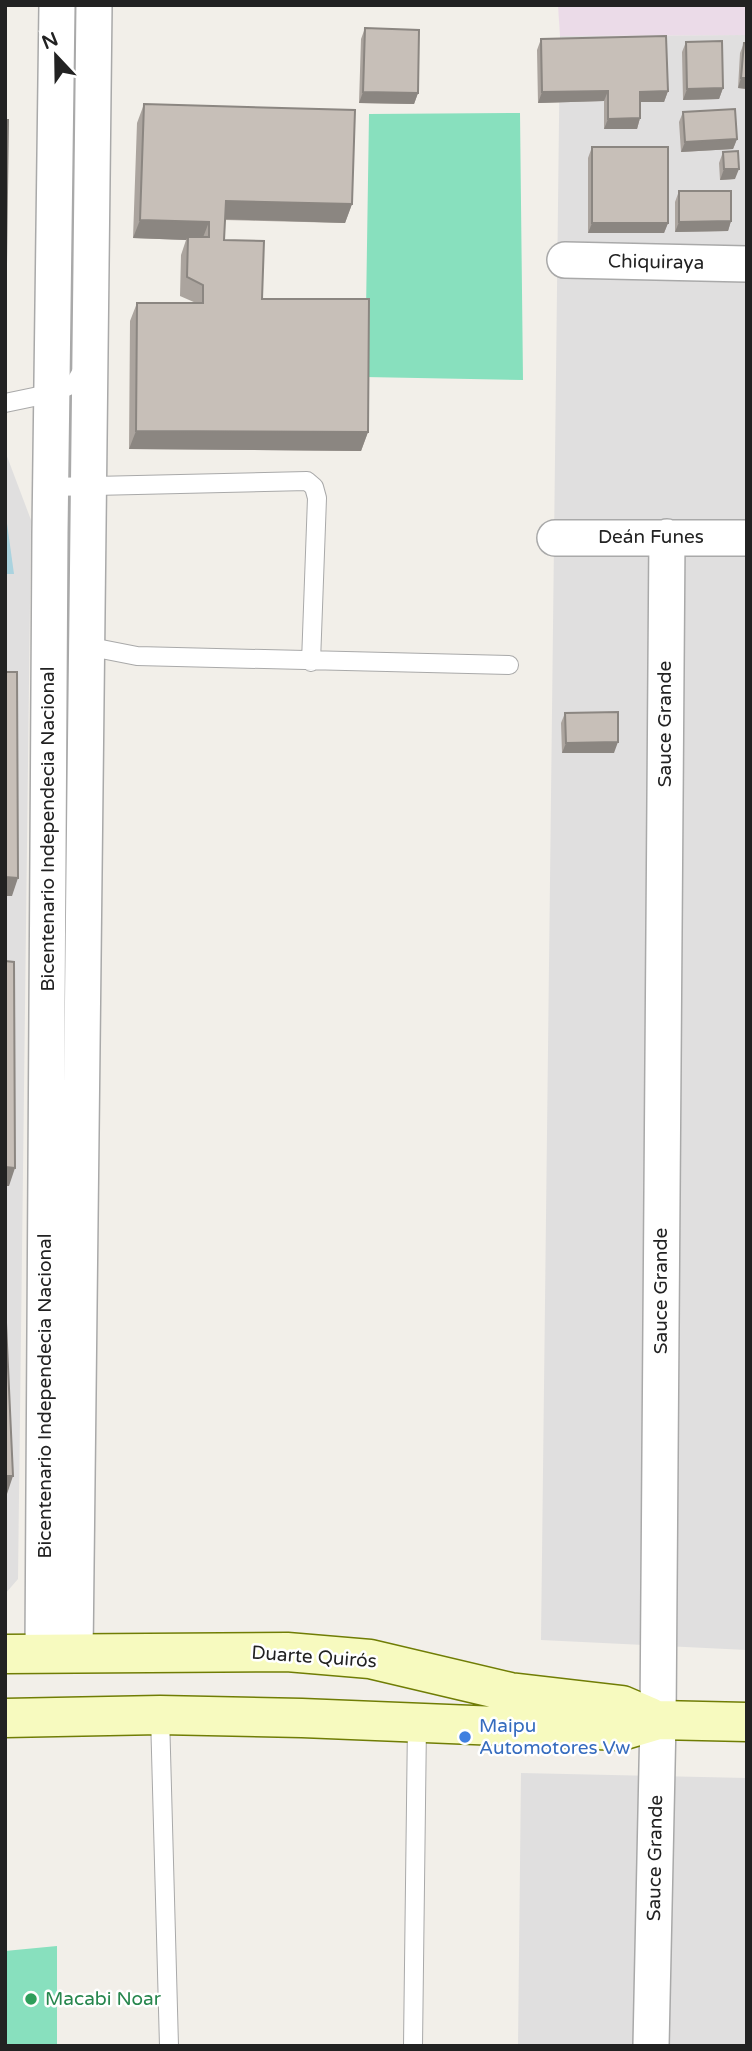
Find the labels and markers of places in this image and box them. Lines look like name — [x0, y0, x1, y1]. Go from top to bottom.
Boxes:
place label: Maipu Automotores Vw — [479, 1715, 630, 1759]
marker: Maipu Automotores Vw — [457, 1729, 473, 1745]
place label: Macabi Noar — [45, 1988, 162, 2010]
marker: Macabi Noar — [23, 1991, 39, 2007]

